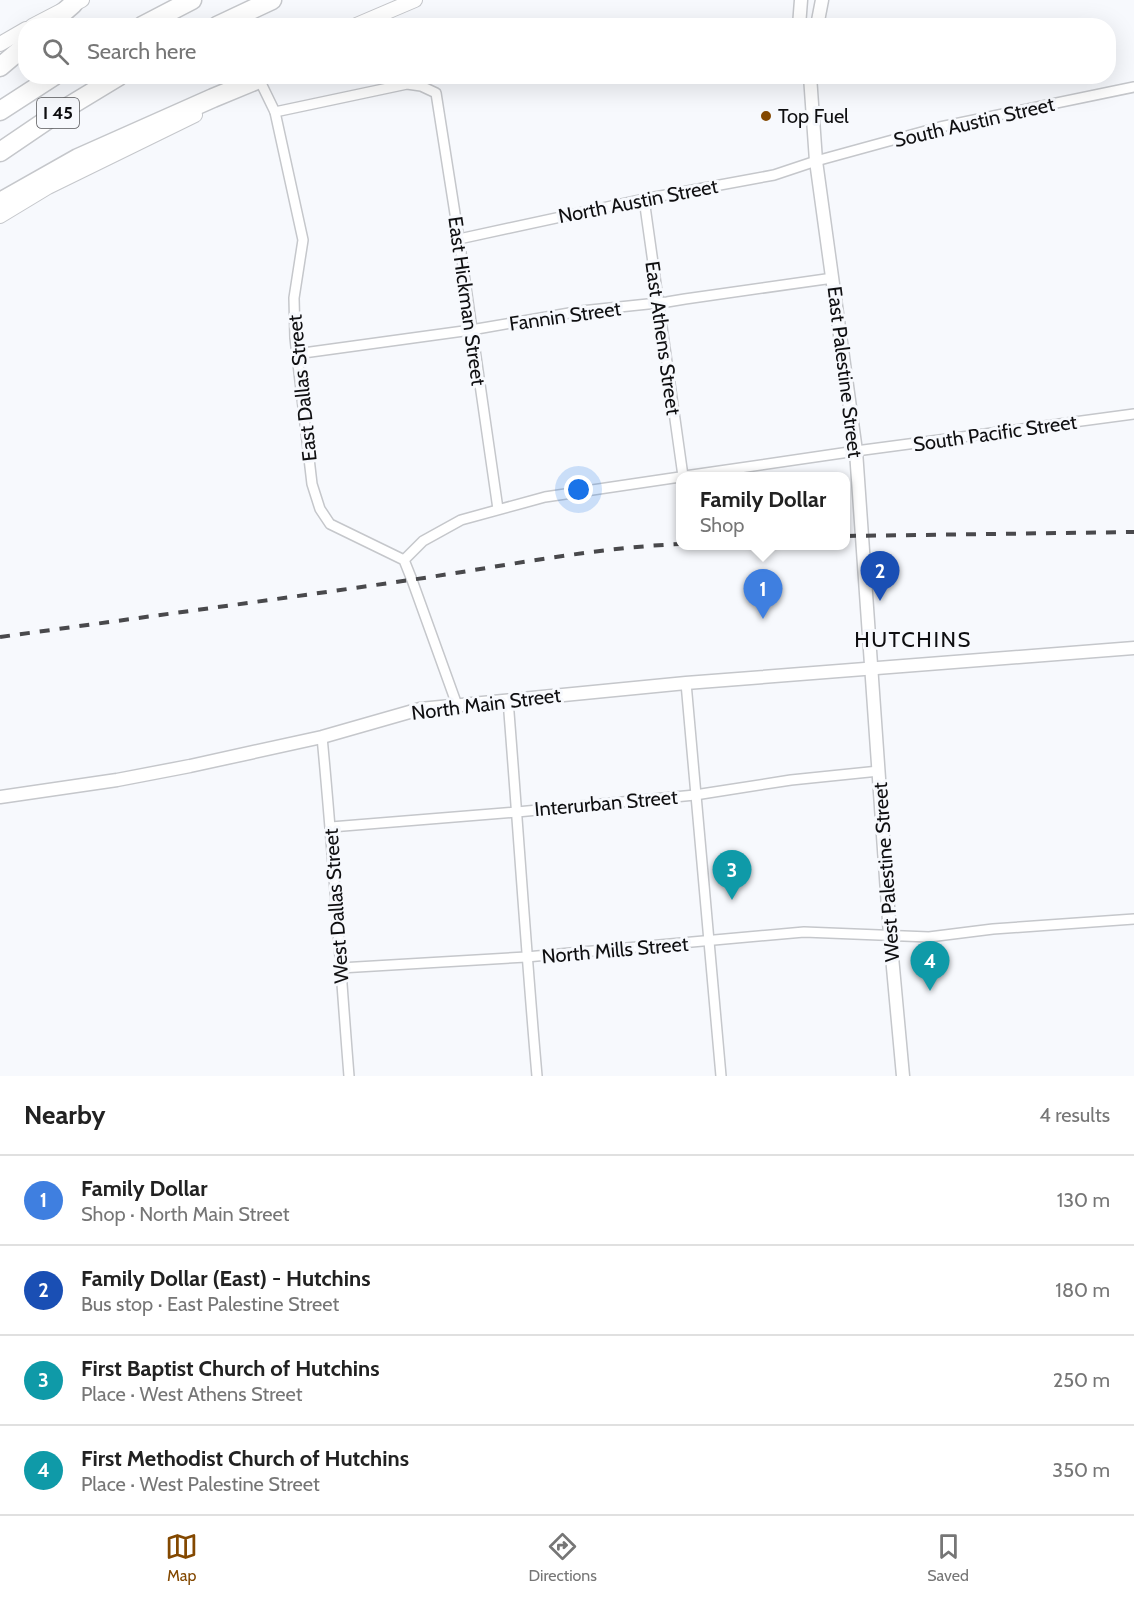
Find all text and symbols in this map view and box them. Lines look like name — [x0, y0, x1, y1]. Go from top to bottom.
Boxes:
search box — [18, 18, 1116, 84]
icon: search — [39, 35, 72, 68]
text: Search here — [87, 38, 196, 65]
street label: South Austin Street — [891, 92, 1057, 152]
road number: I 45 — [37, 98, 79, 128]
place label: Top Fuel — [778, 104, 849, 128]
marker: Top Fuel — [759, 109, 773, 123]
street label: North Austin Street — [556, 174, 720, 228]
street label: East Hickman Street — [443, 215, 491, 387]
street label: East Athens Street — [640, 259, 686, 417]
street label: East Palestine Street — [823, 285, 867, 459]
street label: Fannin Street — [508, 296, 623, 336]
street label: East Dallas Street — [282, 313, 322, 463]
street label: South Pacific Street — [912, 410, 1079, 456]
popup — [676, 472, 850, 550]
your location — [564, 475, 593, 504]
text: Family Dollar — [700, 486, 826, 513]
text: Shop — [700, 513, 744, 537]
pin: 2 — [860, 552, 900, 601]
pin: 1 — [744, 570, 783, 619]
district label: HUTCHINS — [854, 626, 972, 653]
street label: North Main Street — [410, 683, 562, 725]
street label: West Palestine Street — [868, 781, 904, 963]
street label: Interurban Street — [533, 785, 679, 821]
street label: West Dallas Street — [319, 828, 353, 984]
pin: 3 — [712, 850, 752, 900]
street label: North Mills Street — [541, 932, 690, 968]
pin: 4 — [910, 942, 950, 991]
text: Nearby — [24, 1099, 105, 1131]
text: 4 results — [1039, 1103, 1110, 1127]
text: Family Dollar — [81, 1175, 208, 1202]
text: 1 — [40, 1188, 47, 1212]
text: 130 m — [1057, 1188, 1110, 1212]
text: Shop · North Main Street — [81, 1202, 290, 1226]
text: Family Dollar (East) - Hutchins — [81, 1265, 370, 1292]
text: 2 — [38, 1278, 49, 1302]
text: 180 m — [1055, 1278, 1110, 1302]
text: Bus stop · East Palestine Street — [81, 1292, 339, 1316]
text: First Baptist Church of Hutchins — [81, 1355, 380, 1382]
text: 3 — [38, 1368, 49, 1392]
text: 250 m — [1053, 1368, 1110, 1392]
text: Place · West Athens Street — [81, 1382, 302, 1406]
text: First Methodist Church of Hutchins — [81, 1445, 409, 1472]
text: 4 — [37, 1458, 50, 1482]
text: 350 m — [1052, 1458, 1110, 1482]
text: Place · West Palestine Street — [81, 1472, 320, 1496]
tab: Map — [165, 1530, 198, 1585]
tab: Directions — [529, 1530, 597, 1585]
tab: Saved — [927, 1530, 969, 1585]

